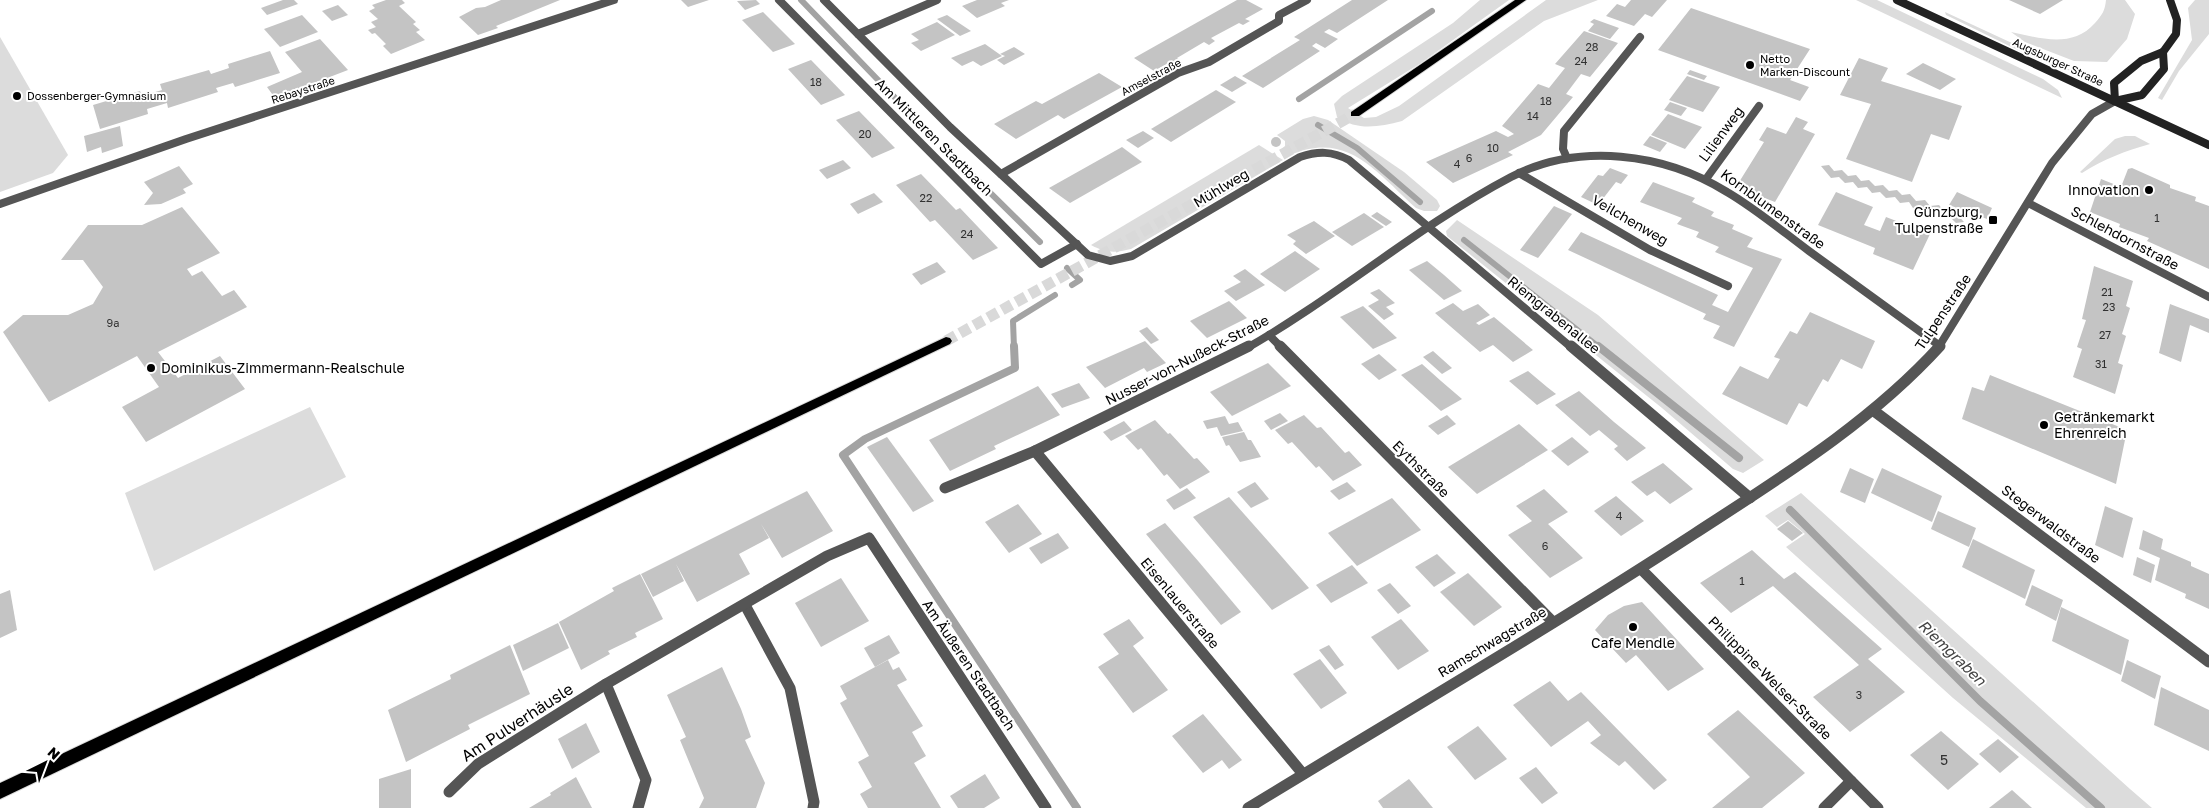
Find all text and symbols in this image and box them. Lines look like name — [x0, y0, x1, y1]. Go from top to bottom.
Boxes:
street label: Augsburger Straße — [2011, 35, 2106, 88]
house number: 28 — [1585, 40, 1599, 53]
place label: Netto Marken-Discount — [1760, 52, 1850, 78]
house number: 24 — [1574, 54, 1588, 67]
street label: Amselstraße — [1118, 55, 1183, 98]
marker: Netto Marken-Discount — [1744, 59, 1756, 71]
street label: Rebaystraße — [269, 73, 336, 106]
street label: Am Mittleren Stadtbach — [872, 74, 997, 199]
house number: 18 — [810, 75, 822, 88]
place label: Dossenberger-Gymnasium — [27, 89, 166, 102]
marker: Dossenberger-Gymnasium — [11, 90, 23, 102]
house number: 18 — [1540, 94, 1552, 107]
street label: Lilienweg — [1695, 103, 1746, 165]
house number: 14 — [1527, 109, 1539, 122]
house number: 20 — [858, 127, 872, 140]
house number: 10 — [1487, 141, 1499, 154]
house number: 6 — [1466, 151, 1473, 164]
house number: 4 — [1454, 157, 1461, 170]
street label: Mühlweg — [1190, 164, 1251, 211]
street label: Kornblumenstraße — [1718, 165, 1829, 252]
place label: Innovation — [2068, 181, 2139, 198]
marker: Innovation — [2143, 184, 2155, 196]
house number: 22 — [920, 191, 932, 204]
street label: Veilchenweg — [1589, 191, 1672, 248]
street label: Schlehdornstraße — [2068, 202, 2182, 273]
place label: Günzburg, Tulpenstraße — [1895, 203, 1983, 236]
house number: 1 — [2154, 211, 2160, 224]
marker: Günzburg, Tulpenstraße — [1987, 214, 1999, 226]
house number: 24 — [960, 227, 974, 240]
street label: Tulpenstraße — [1911, 270, 1974, 353]
street label: Riemgrabenallee — [1505, 272, 1604, 357]
house number: 21 — [2101, 285, 2113, 298]
house number: 23 — [2103, 300, 2115, 313]
street label: Nusser-von-Nußeck-Straße — [1102, 311, 1271, 408]
house number: 9a — [107, 316, 119, 329]
house number: 27 — [2099, 328, 2111, 341]
house number: 31 — [2095, 357, 2107, 370]
place label: Dominikus-Zimmermann-Realschule — [161, 359, 405, 376]
marker: Dominikus-Zimmermann-Realschule — [145, 362, 157, 374]
place label: Getränkemarkt Ehrenreich — [2054, 408, 2155, 441]
marker: Getränkemarkt Ehrenreich — [2038, 419, 2050, 431]
street label: Eythstraße — [1389, 437, 1453, 501]
street label: Stegerwaldstraße — [1999, 481, 2104, 566]
house number: 4 — [1616, 509, 1623, 522]
house number: 6 — [1542, 539, 1549, 552]
street label: Eisenlauerstraße — [1137, 554, 1223, 652]
house number: 1 — [1739, 574, 1745, 587]
street label: Am Äußeren Stadtbach — [919, 596, 1019, 733]
street label: Ramschwagstraße — [1435, 603, 1549, 681]
street label: Philippine-Welser-Straße — [1705, 612, 1836, 743]
water label: Riemgraben — [1915, 616, 1991, 690]
marker: Cafe Mendle — [1627, 621, 1639, 633]
place label: Cafe Mendle — [1591, 634, 1675, 651]
street label: Am Pulverhäusle — [457, 678, 577, 766]
house number: 3 — [1856, 688, 1862, 701]
north arrow — [20, 738, 70, 788]
text: N — [44, 743, 64, 763]
house number: 5 — [1940, 751, 1948, 768]

